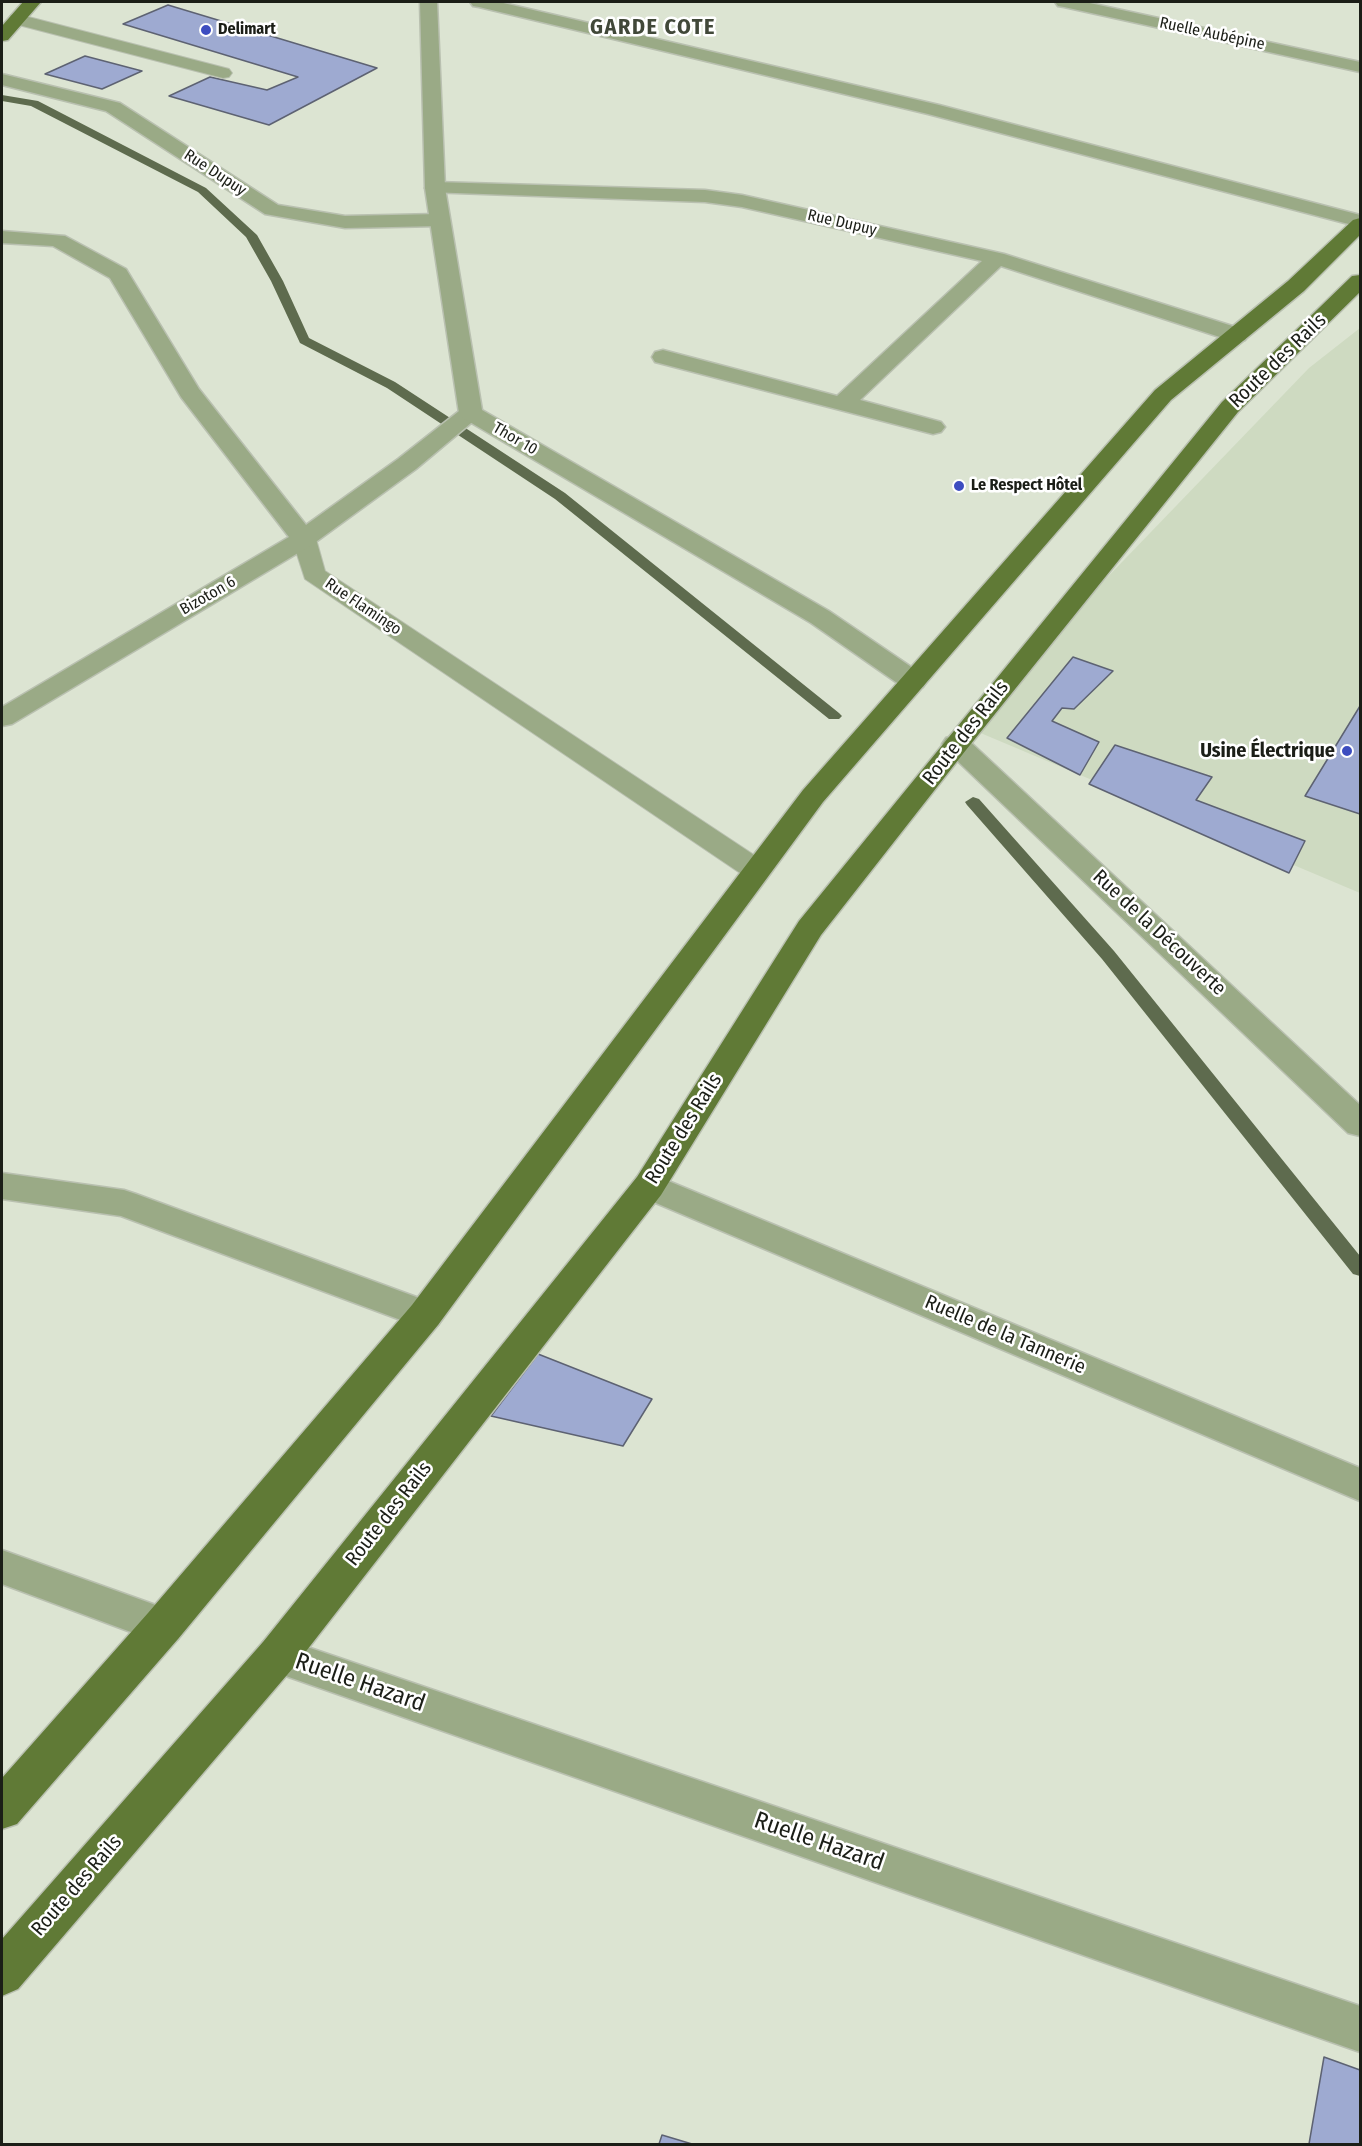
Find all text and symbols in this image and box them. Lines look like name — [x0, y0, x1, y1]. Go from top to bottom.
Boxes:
street label: Ruelle Aubépine — [1158, 13, 1266, 55]
district label: GARDE COTE — [590, 15, 716, 41]
place label: Delimart — [218, 20, 276, 40]
marker: Delimart — [199, 23, 213, 37]
street label: Rue Dupuy — [180, 146, 250, 200]
street label: Rue Dupuy — [806, 206, 878, 240]
street label: Route des Rails — [1224, 309, 1332, 413]
street label: Thor 10 — [489, 419, 541, 459]
place label: Le Respect Hôtel — [971, 476, 1082, 496]
marker: Le Respect Hôtel — [952, 479, 966, 493]
street label: Bizoton 6 — [177, 572, 239, 620]
street label: Rue Flamingo — [321, 574, 405, 640]
street label: Route des Rails — [918, 676, 1014, 790]
place label: Usine Électrique — [1200, 739, 1335, 763]
marker: Usine Électrique — [1340, 744, 1354, 758]
street label: Rue de la Découverte — [1087, 865, 1231, 1001]
street label: Route des Rails — [641, 1069, 727, 1189]
street label: Ruelle de la Tannerie — [921, 1290, 1089, 1380]
street label: Route des Rails — [341, 1457, 437, 1571]
street label: Ruelle Hazard — [291, 1647, 429, 1719]
street label: Ruelle Hazard — [750, 1806, 888, 1878]
street label: Route des Rails — [27, 1831, 127, 1941]

